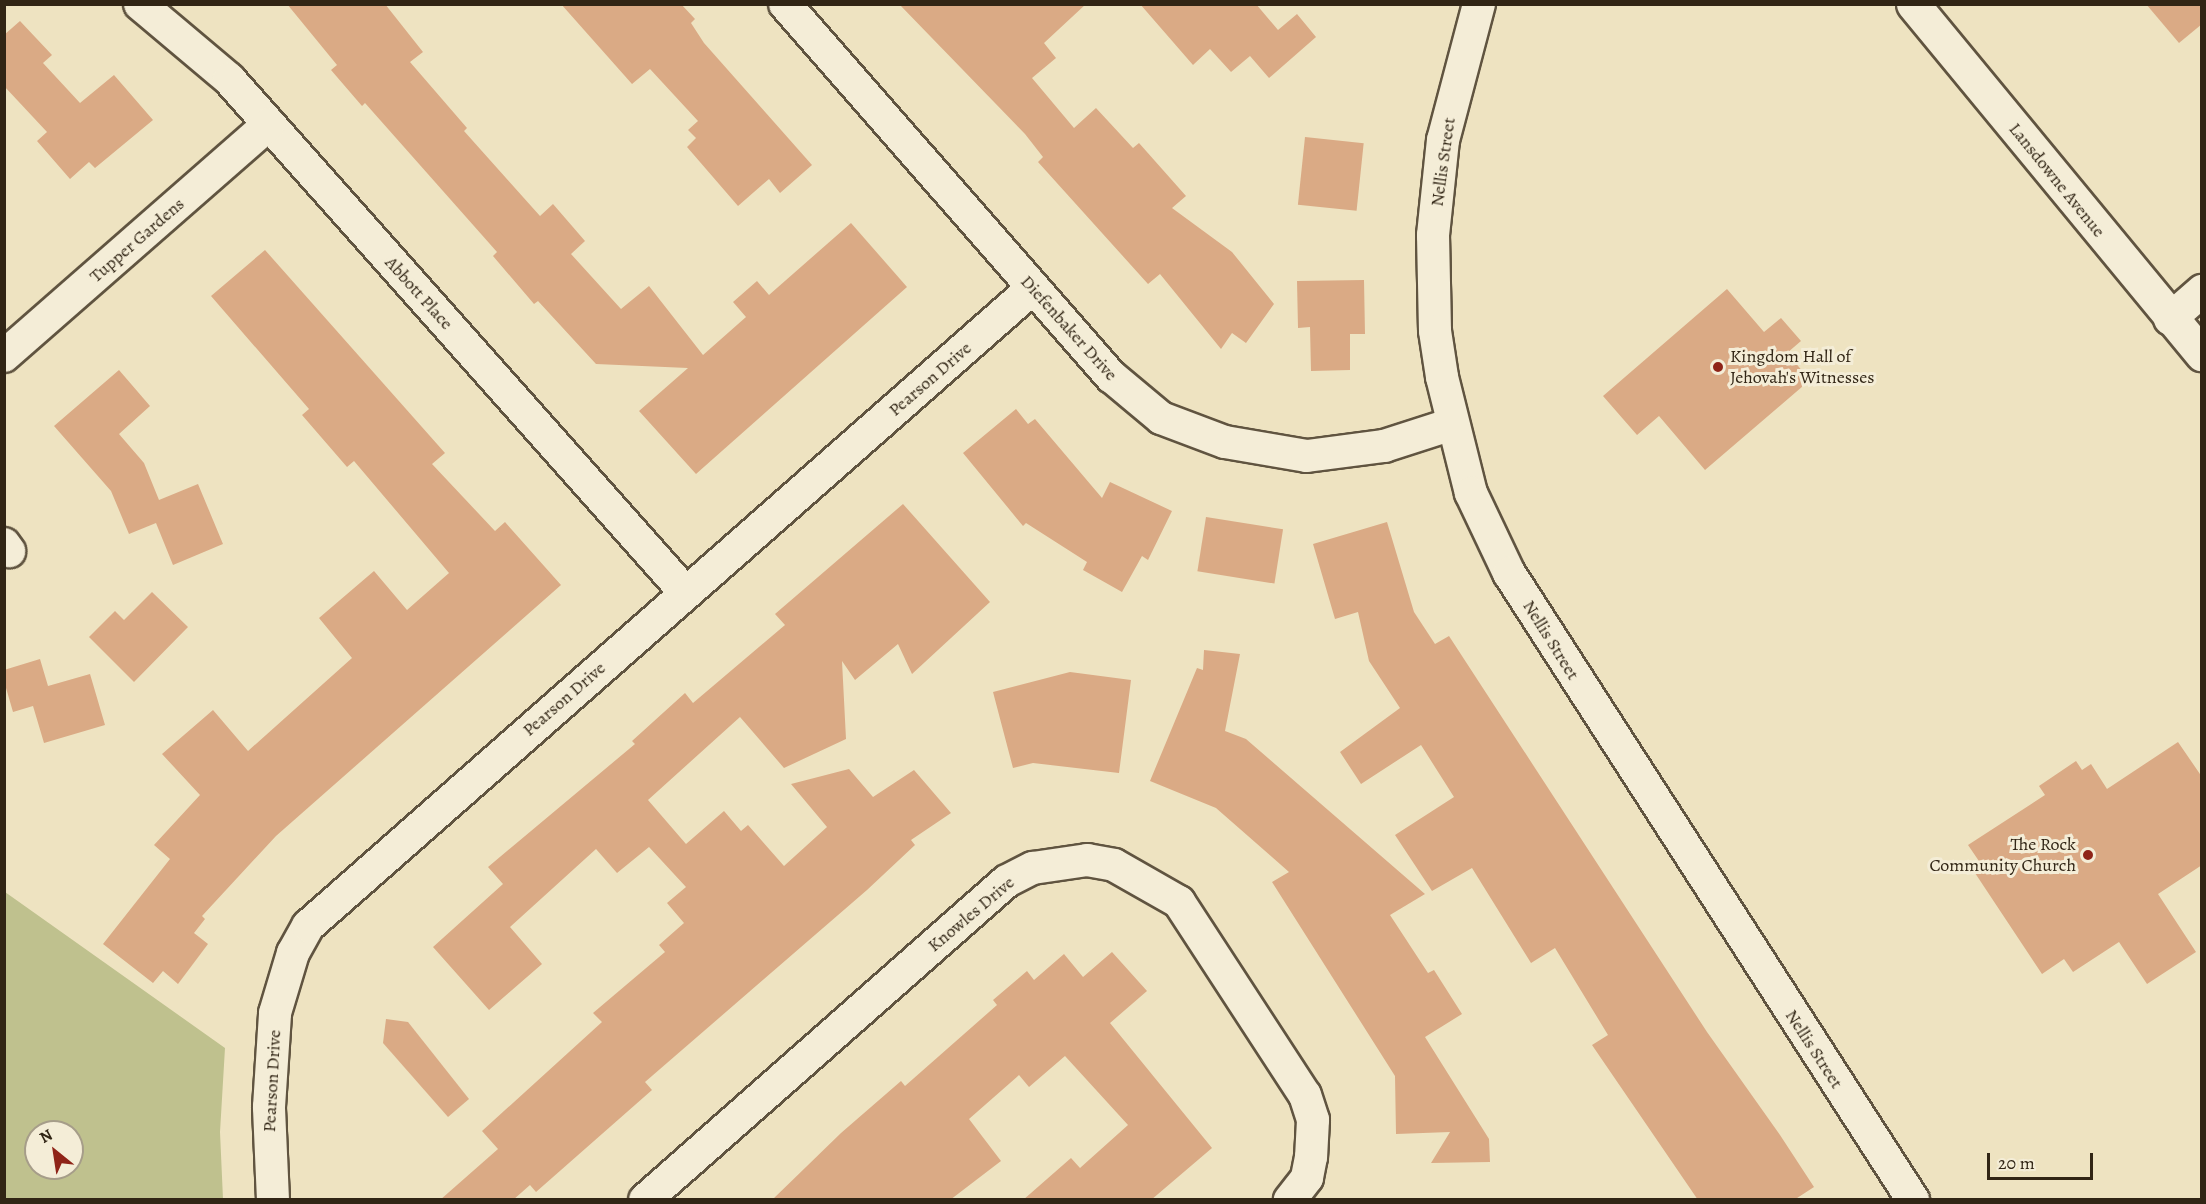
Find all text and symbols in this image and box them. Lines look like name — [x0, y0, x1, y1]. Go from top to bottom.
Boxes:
street label: Nellis Street — [1426, 116, 1460, 208]
street label: Lansdowne Avenue — [2004, 119, 2110, 241]
street label: Tupper Gardens — [85, 193, 189, 287]
street label: Abbott Place — [381, 252, 457, 334]
street label: Diefenbaker Drive — [1016, 271, 1122, 385]
street label: Pearson Drive — [884, 337, 976, 421]
place label: Kingdom Hall of Jehovah's Witnesses — [1730, 346, 1875, 388]
marker: Kingdom Hall of Jehovah's Witnesses — [1711, 360, 1725, 374]
street label: Nellis Street — [1518, 596, 1584, 684]
street label: Pearson Drive — [518, 657, 610, 741]
place label: The Rock Community Church — [1929, 834, 2076, 876]
marker: The Rock Community Church — [2081, 848, 2095, 862]
street label: Knowles Drive — [923, 872, 1019, 956]
street label: Nellis Street — [1781, 1006, 1847, 1092]
street label: Pearson Drive — [259, 1029, 285, 1133]
north arrow — [24, 1120, 84, 1180]
text: N — [35, 1124, 57, 1149]
scale bar — [1990, 1141, 2096, 1179]
text: 20 m — [1998, 1151, 2035, 1175]

